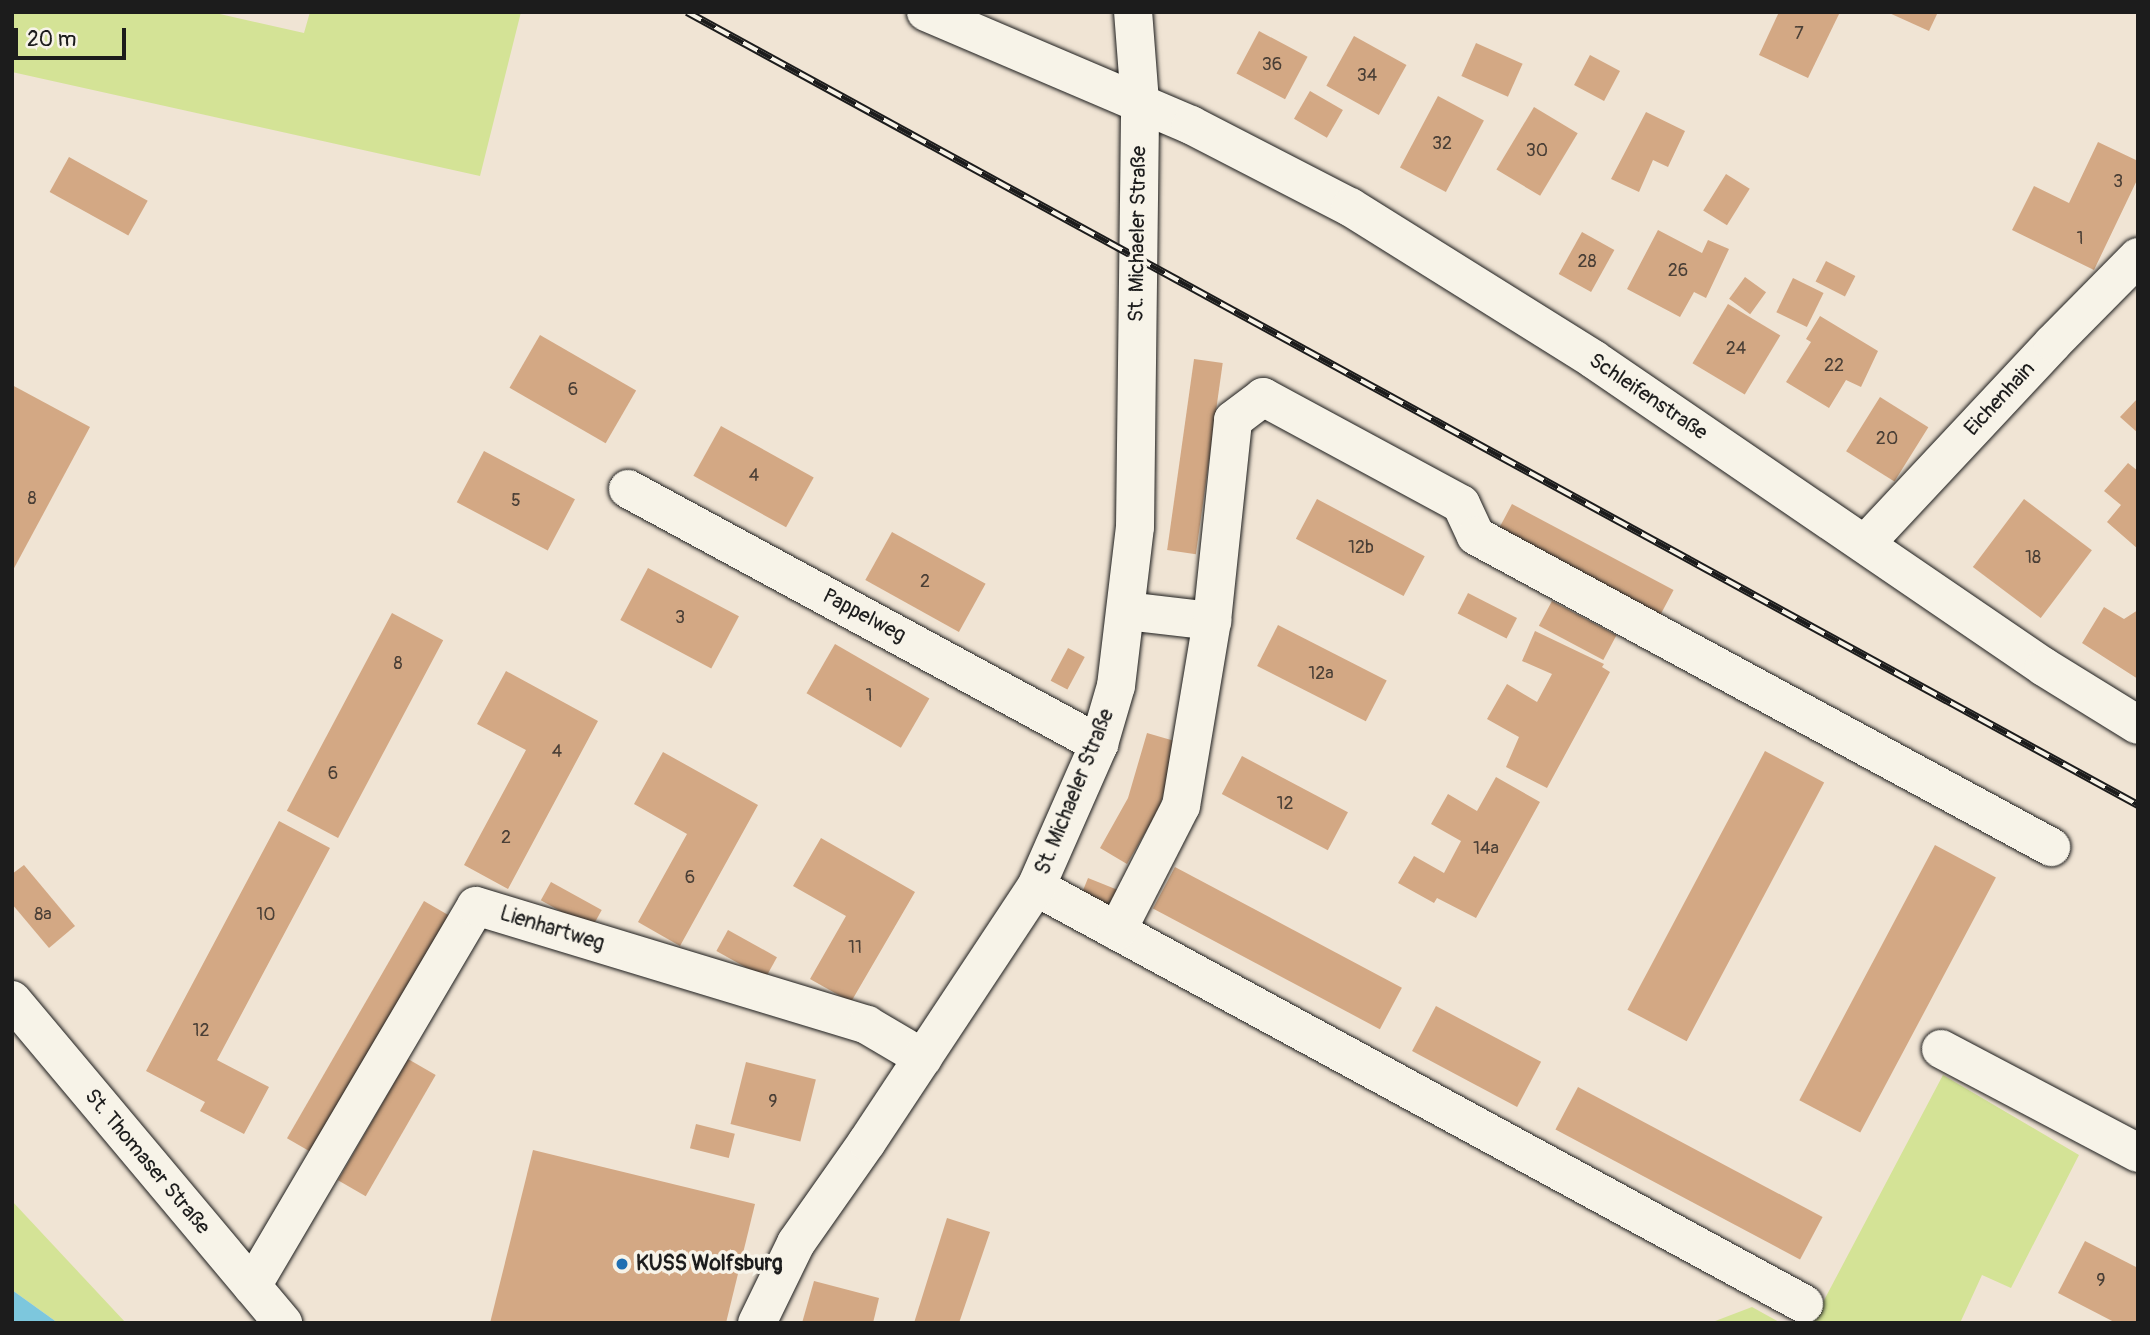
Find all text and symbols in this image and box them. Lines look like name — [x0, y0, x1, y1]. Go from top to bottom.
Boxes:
scale bar — [18, 14, 130, 58]
house number: 7 — [1794, 23, 1804, 45]
text: 20 m — [27, 26, 76, 53]
house number: 36 — [1262, 54, 1282, 76]
house number: 34 — [1357, 65, 1377, 87]
house number: 32 — [1432, 133, 1452, 155]
house number: 30 — [1526, 140, 1548, 162]
street label: St. Michaeler Straße — [1124, 146, 1152, 322]
house number: 3 — [2113, 171, 2123, 193]
house number: 1 — [2076, 228, 2084, 250]
house number: 28 — [1577, 251, 1597, 273]
house number: 26 — [1668, 260, 1688, 282]
house number: 24 — [1726, 338, 1746, 360]
street label: Schleifenstraße — [1584, 348, 1712, 446]
house number: 22 — [1824, 355, 1844, 377]
street label: Eichenhain — [1959, 357, 2041, 441]
house number: 6 — [568, 379, 578, 401]
house number: 20 — [1876, 428, 1898, 450]
house number: 4 — [749, 465, 759, 487]
house number: 8 — [27, 488, 37, 510]
house number: 5 — [511, 490, 521, 512]
house number: 12b — [1348, 537, 1374, 559]
house number: 18 — [2025, 547, 2041, 569]
house number: 2 — [920, 571, 930, 593]
street label: Pappelweg — [818, 584, 910, 648]
house number: 3 — [675, 607, 685, 629]
house number: 8 — [393, 653, 403, 675]
house number: 12a — [1308, 663, 1334, 685]
house number: 1 — [865, 685, 873, 707]
street label: St. Michaeler Straße — [1030, 705, 1120, 879]
house number: 4 — [552, 741, 562, 763]
house number: 6 — [328, 763, 338, 785]
house number: 12 — [1276, 793, 1294, 815]
house number: 2 — [501, 827, 511, 849]
house number: 14a — [1473, 838, 1499, 860]
house number: 6 — [685, 867, 695, 889]
street label: Lienhartweg — [497, 901, 607, 957]
house number: 8a — [34, 904, 52, 926]
house number: 10 — [256, 904, 276, 926]
house number: 11 — [848, 937, 862, 959]
house number: 12 — [192, 1020, 210, 1042]
street label: St. Thomaser Straße — [79, 1084, 215, 1240]
house number: 9 — [768, 1091, 778, 1113]
place label: KUSS Wolfsburg — [636, 1251, 783, 1277]
marker: KUSS Wolfsburg — [614, 1256, 630, 1272]
house number: 9 — [2096, 1270, 2106, 1292]

